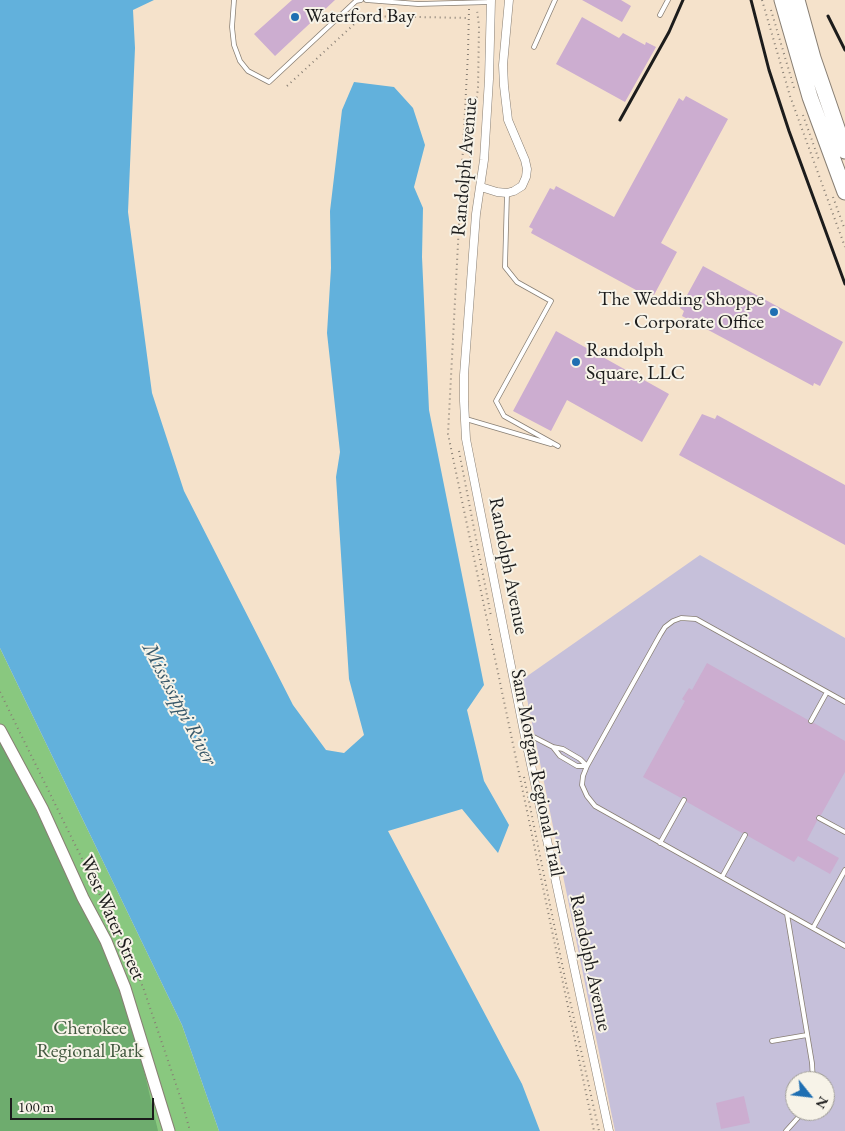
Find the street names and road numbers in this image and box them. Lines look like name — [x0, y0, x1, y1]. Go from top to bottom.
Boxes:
street label: Randolph Avenue — [447, 97, 483, 237]
street label: Randolph Avenue — [483, 495, 533, 637]
street label: Sam Morgan Regional Trail — [505, 667, 569, 879]
street label: West Water Street — [74, 852, 150, 984]
street label: Randolph Avenue — [564, 892, 616, 1034]

